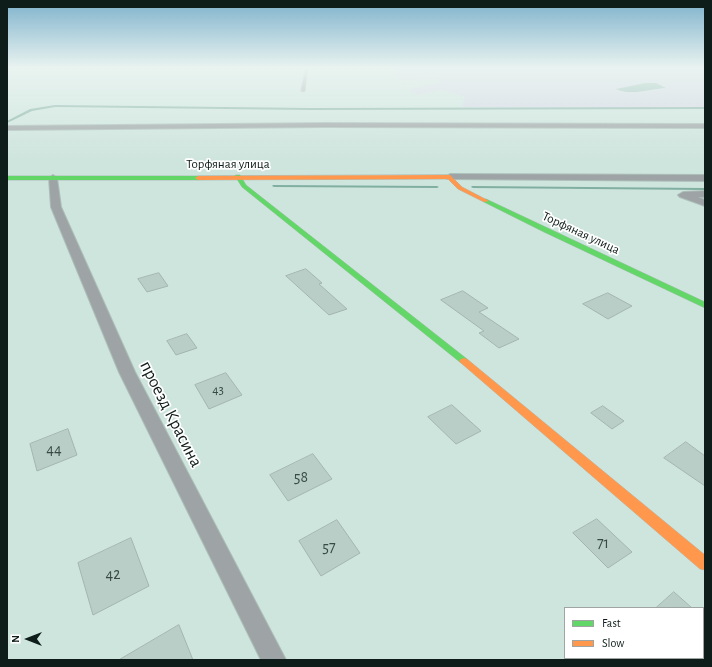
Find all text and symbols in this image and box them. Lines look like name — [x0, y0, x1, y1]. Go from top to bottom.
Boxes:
street label: Торфяная улица — [186, 156, 270, 172]
street label: Торфяная улица — [540, 208, 622, 258]
street label: проезд Красина — [135, 357, 207, 471]
house number: 43 — [212, 382, 224, 398]
house number: 44 — [46, 439, 62, 459]
house number: 58 — [294, 467, 308, 487]
house number: 71 — [597, 533, 609, 553]
house number: 57 — [322, 537, 336, 557]
house number: 42 — [106, 564, 120, 584]
legend — [564, 607, 704, 659]
text: Fast — [602, 617, 621, 629]
north arrow — [8, 619, 48, 659]
text: N — [10, 635, 21, 643]
text: Slow — [602, 637, 624, 649]

